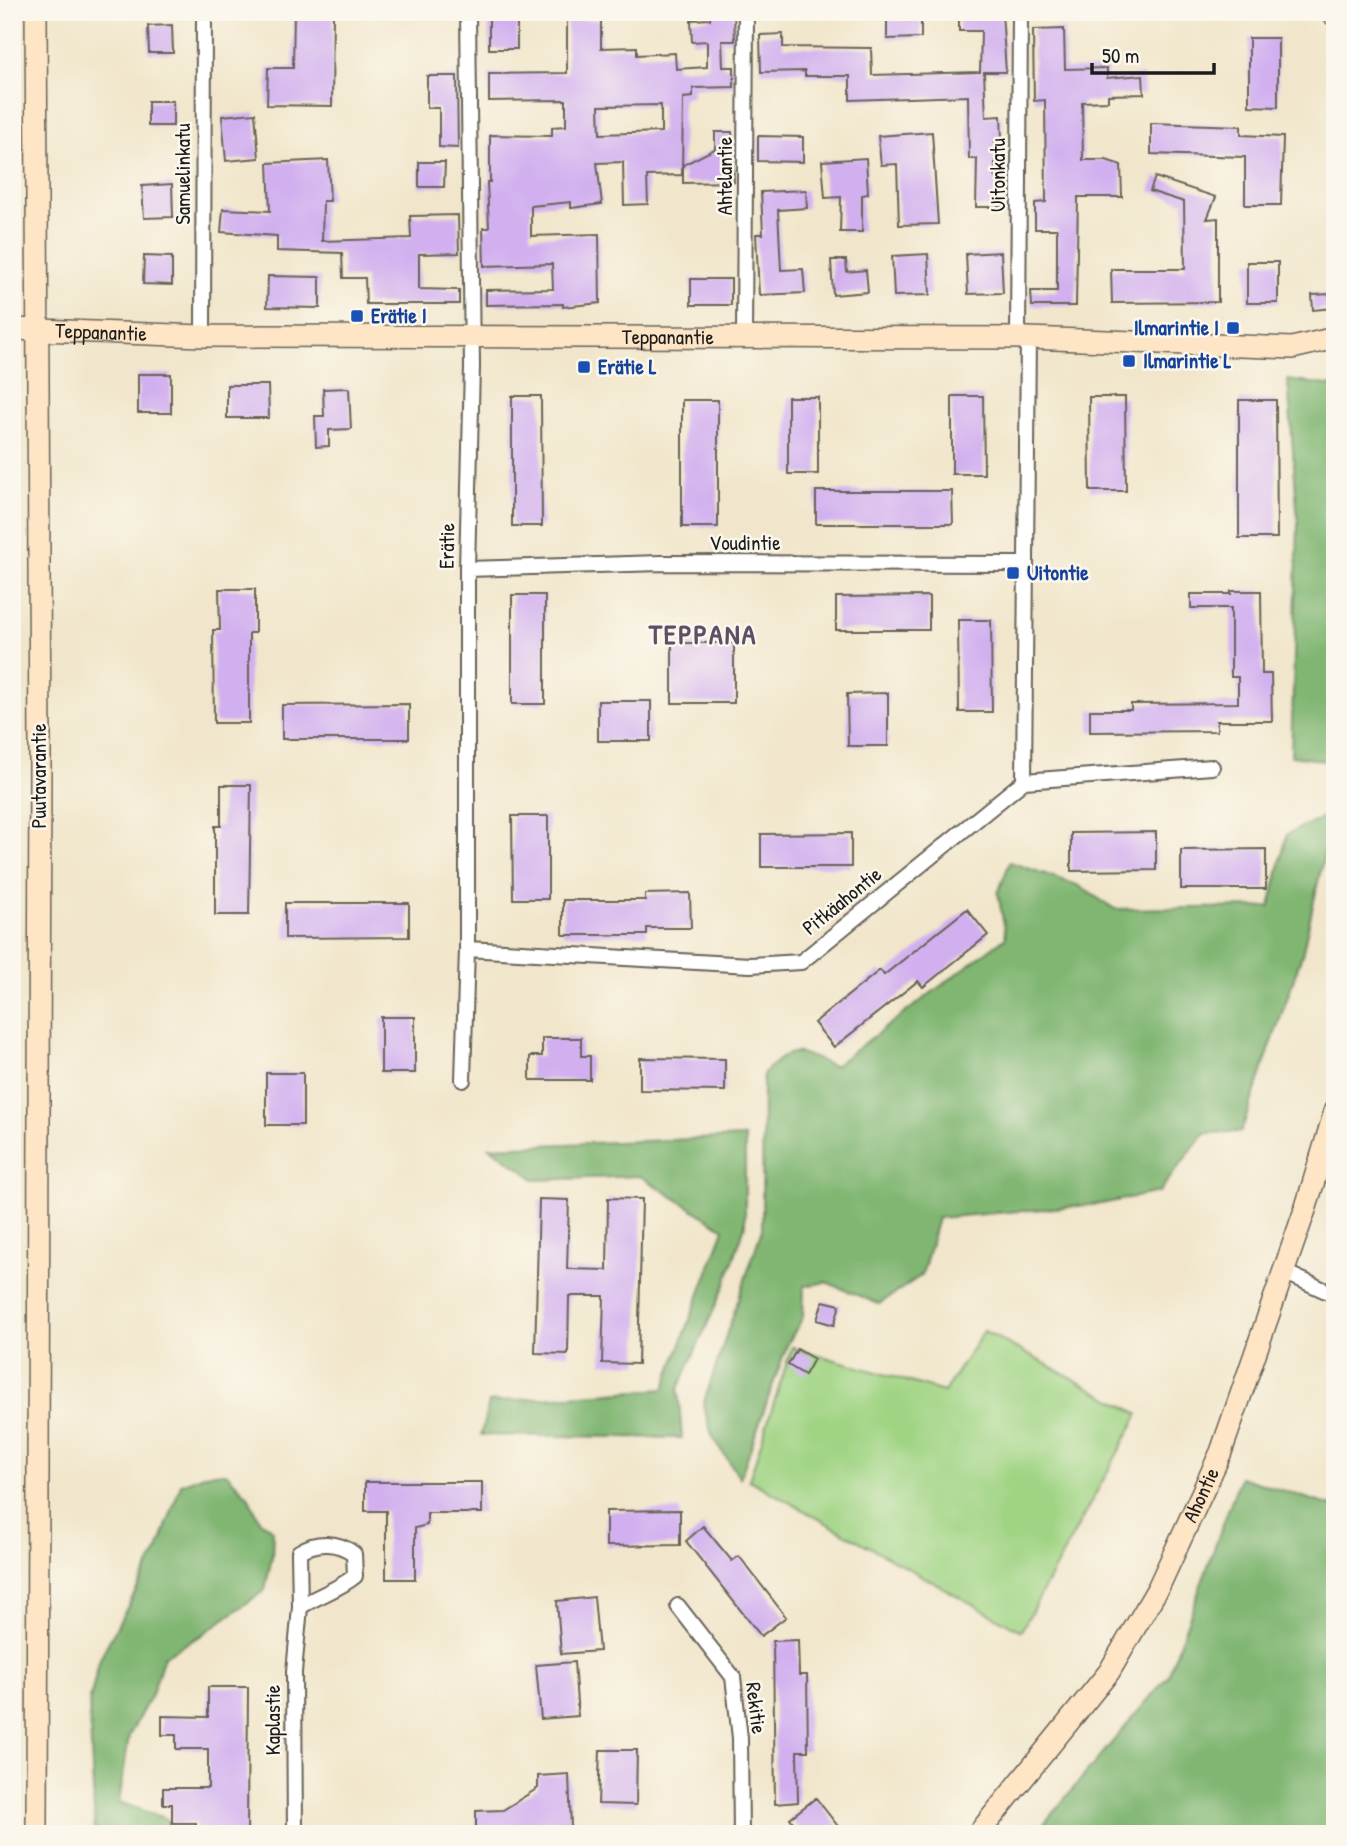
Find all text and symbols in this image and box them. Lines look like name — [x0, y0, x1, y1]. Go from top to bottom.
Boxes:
scale bar — [1092, 32, 1214, 76]
text: 50 m — [1102, 41, 1139, 70]
street label: Samuelinkatu — [168, 123, 197, 225]
street label: Ahtelantie — [710, 137, 739, 215]
street label: Uitonkatu — [983, 137, 1012, 212]
place label: Erätie I — [371, 301, 427, 330]
marker: Erätie I — [349, 308, 365, 324]
place label: Ilmarintie I — [1134, 313, 1219, 342]
street label: Teppanantie — [54, 316, 147, 348]
marker: Ilmarintie I — [1225, 320, 1241, 336]
street label: Teppanantie — [622, 322, 714, 351]
place label: Ilmarintie L — [1143, 346, 1231, 375]
place label: Erätie L — [598, 352, 657, 381]
marker: Ilmarintie L — [1121, 353, 1137, 369]
marker: Erätie L — [576, 359, 592, 375]
street label: Erätie — [432, 523, 461, 569]
street label: Voudintie — [709, 528, 781, 557]
place label: Uitontie — [1027, 558, 1089, 587]
marker: Uitontie — [1005, 565, 1021, 581]
district label: TEPPANA — [648, 615, 757, 653]
street label: Puutavarantie — [24, 723, 53, 829]
street label: Pitkäahontie — [796, 860, 887, 942]
street label: Ahontie — [1175, 1463, 1226, 1527]
street label: Rekitie — [739, 1681, 774, 1735]
street label: Kaplastie — [258, 1685, 287, 1755]

